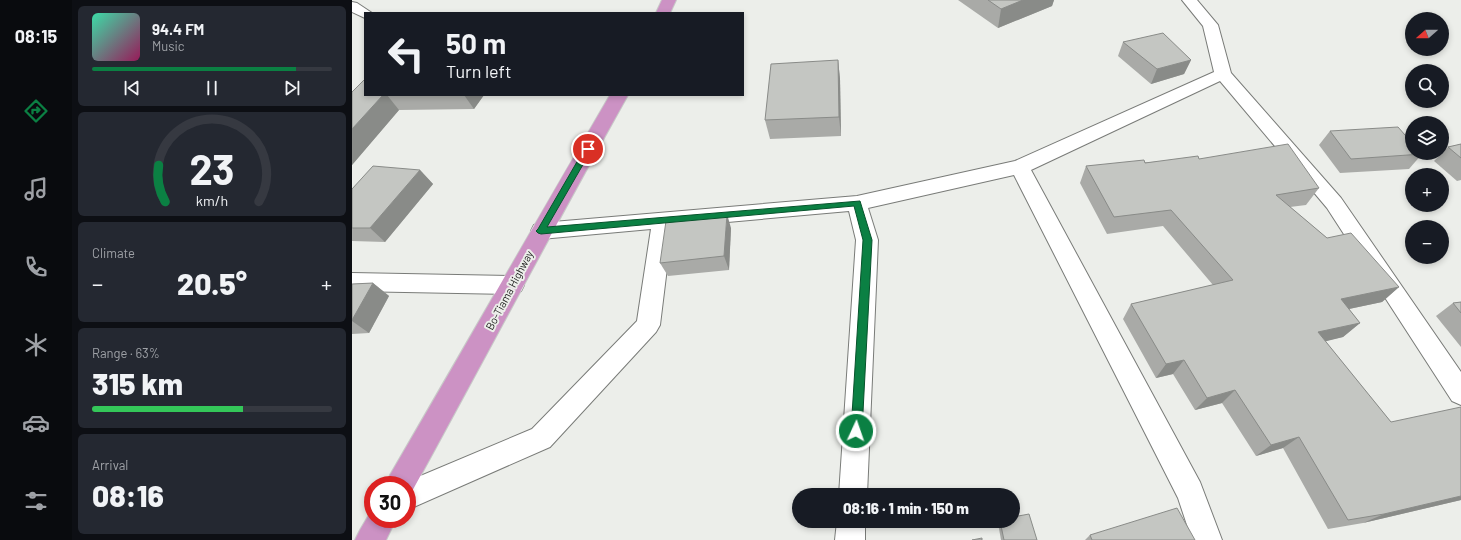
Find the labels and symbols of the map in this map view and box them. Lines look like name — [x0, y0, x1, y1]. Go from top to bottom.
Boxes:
north arrow — [1405, 12, 1449, 56]
pin — [571, 132, 605, 166]
street label: Bo-Tiama Highway — [483, 248, 535, 332]
position arrow — [835, 410, 877, 452]
speed limit sign: 30 — [364, 476, 416, 528]

